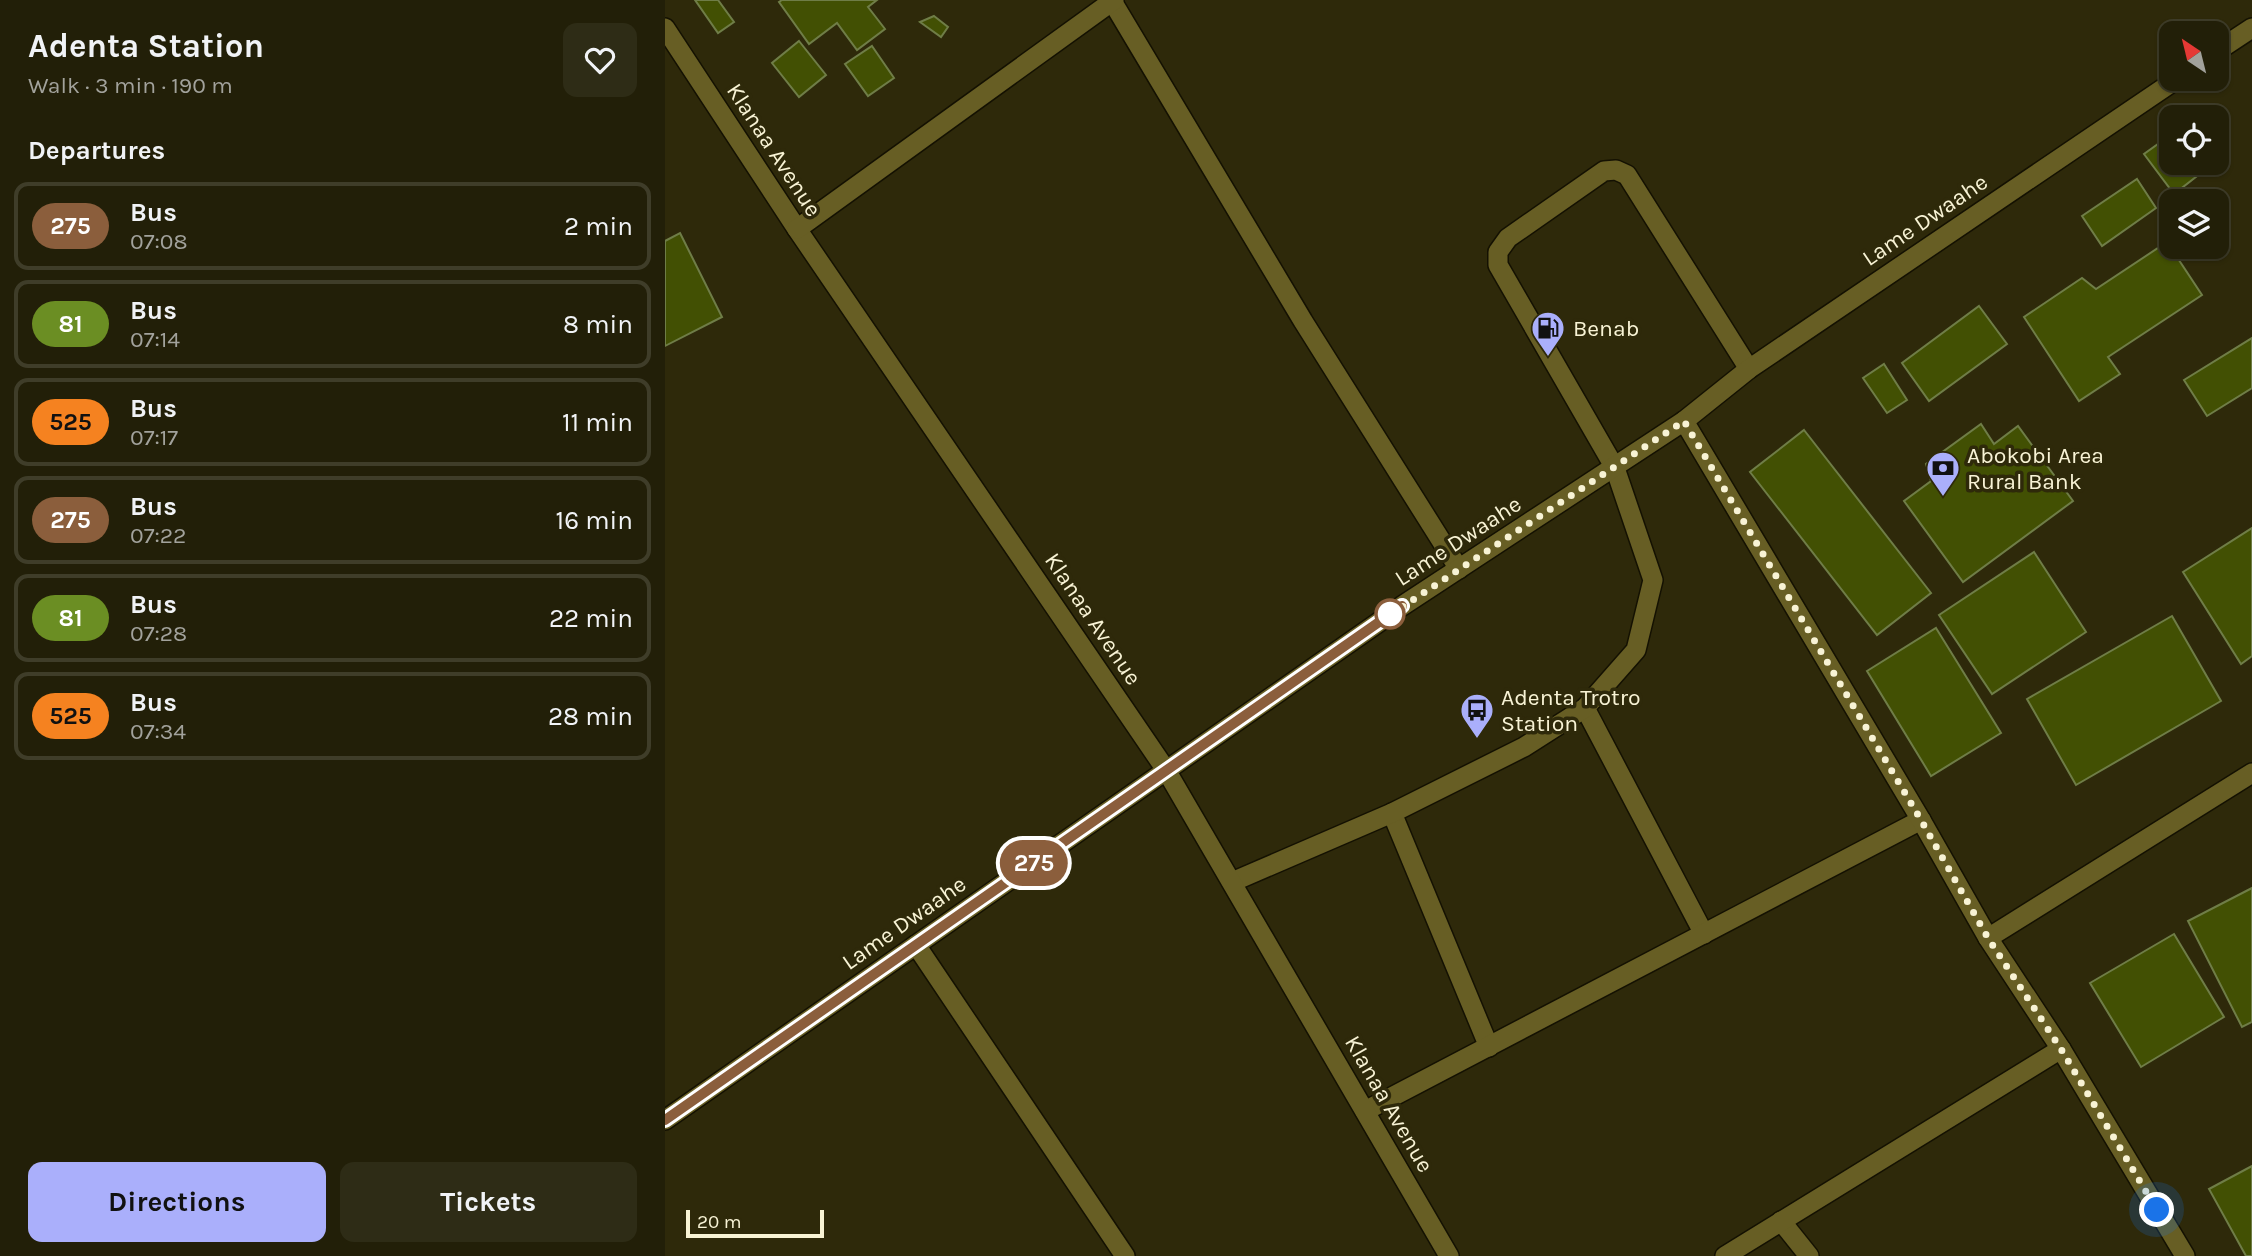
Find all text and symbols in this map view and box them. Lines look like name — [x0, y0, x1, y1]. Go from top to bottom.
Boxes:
north arrow — [2159, 21, 2229, 91]
map controls — [2159, 21, 2229, 259]
button: heart — [563, 23, 637, 97]
text: Adenta Station — [28, 27, 264, 65]
text: Walk · 3 min · 190 m — [28, 72, 233, 99]
street label: Klanaa Avenue — [721, 78, 827, 222]
button: locate — [2159, 105, 2229, 175]
text: Departures — [28, 135, 165, 166]
street label: Lame Dwaahe — [1857, 168, 1993, 272]
button: layers — [2159, 189, 2229, 259]
text: Bus — [130, 197, 177, 228]
text: 2 min — [564, 211, 633, 242]
text: 275 — [50, 212, 91, 240]
text: 07:08 — [130, 228, 188, 255]
text: Bus — [130, 295, 177, 326]
text: 8 min — [563, 309, 633, 340]
fuel station icon: Benab — [1529, 309, 1567, 358]
text: 81 — [58, 310, 83, 338]
place label: Benab — [1573, 315, 1639, 342]
text: 07:14 — [130, 326, 180, 353]
text: Bus — [130, 393, 177, 424]
text: 11 min — [562, 407, 633, 438]
text: 525 — [49, 408, 92, 436]
text: 07:17 — [130, 424, 178, 451]
place label: Abokobi Area Rural Bank — [1967, 442, 2104, 495]
bank icon: Abokobi Area Rural Bank — [1924, 449, 1962, 498]
street label: Lame Dwaahe — [1390, 490, 1526, 592]
text: Bus — [130, 491, 177, 522]
text: 16 min — [556, 505, 633, 536]
text: 275 — [50, 506, 91, 534]
text: 07:22 — [130, 522, 186, 549]
street label: Klanaa Avenue — [1039, 548, 1147, 690]
text: Bus — [130, 589, 177, 620]
unlabelled marker — [1375, 599, 1405, 629]
text: 22 min — [549, 603, 633, 634]
text: 81 — [58, 604, 83, 632]
text: 07:28 — [130, 620, 187, 647]
place label: Adenta Trotro Station — [1501, 684, 1641, 737]
text: Bus — [130, 687, 177, 718]
bus stop icon: Adenta Trotro Station — [1458, 691, 1496, 740]
text: 28 min — [548, 701, 633, 732]
text: 525 — [49, 702, 92, 730]
text: 07:34 — [130, 718, 186, 745]
line badge: 275 — [994, 840, 1074, 886]
text: 275 — [1014, 849, 1054, 877]
street label: Lame Dwaahe — [837, 870, 971, 976]
street label: Klanaa Avenue — [1339, 1031, 1439, 1177]
button: Directions — [28, 1162, 326, 1242]
button: Tickets — [340, 1162, 637, 1242]
your location — [2139, 1192, 2174, 1227]
scale bar — [686, 1207, 824, 1239]
text: 20 m — [697, 1211, 742, 1233]

